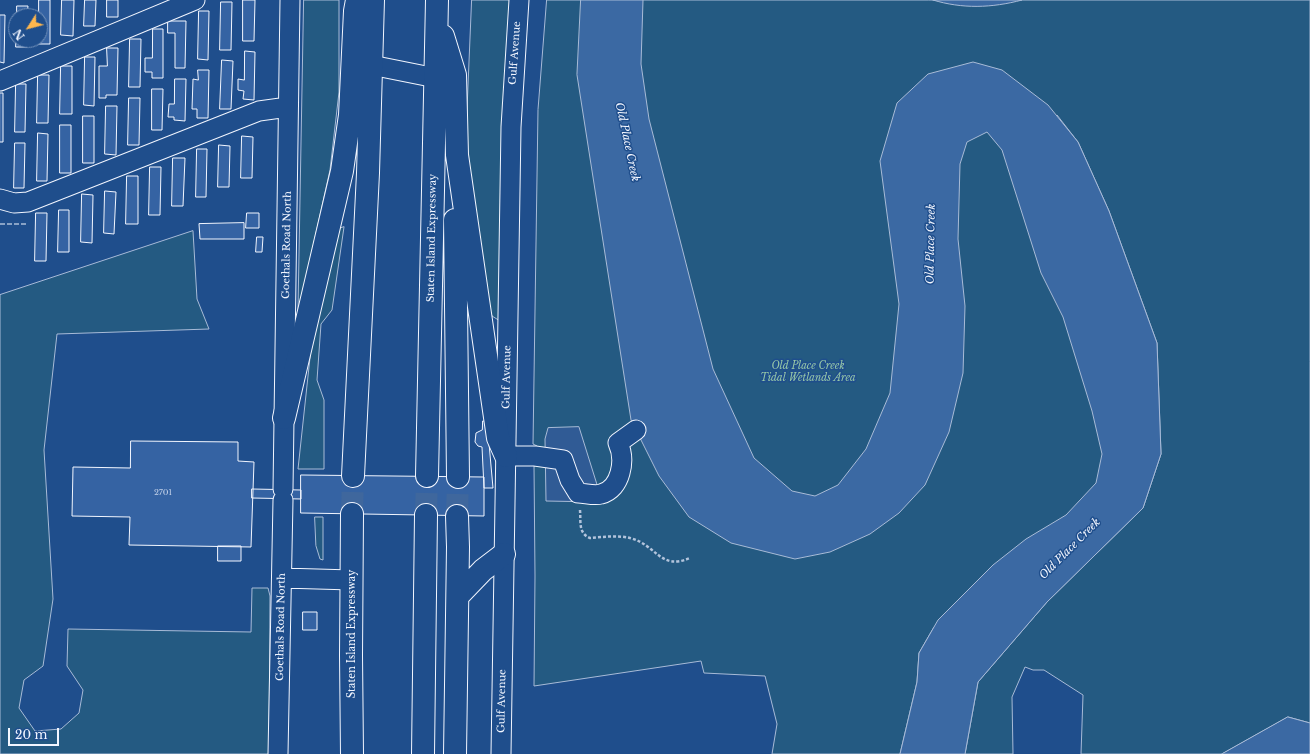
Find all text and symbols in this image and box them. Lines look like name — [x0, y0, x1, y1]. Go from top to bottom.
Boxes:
north arrow — [8, 8, 48, 48]
street label: Gulf Avenue — [507, 21, 523, 85]
text: N — [10, 26, 28, 43]
water label: Old Place Creek — [612, 101, 642, 183]
street label: Staten Island Expressway — [425, 174, 439, 302]
street label: Goethals Road North — [280, 191, 294, 299]
water label: Old Place Creek — [924, 204, 938, 284]
street label: Gulf Avenue — [500, 345, 514, 409]
park label: Old Place Creek Tidal Wetlands Area — [760, 360, 856, 384]
house number: 2701 — [154, 488, 172, 498]
water label: Old Place Creek — [1037, 516, 1103, 582]
street label: Staten Island Expressway — [346, 570, 358, 698]
street label: Goethals Road North — [274, 573, 288, 681]
street label: Gulf Avenue — [495, 669, 509, 733]
scale bar — [10, 720, 61, 746]
text: 20 m — [15, 727, 47, 742]

